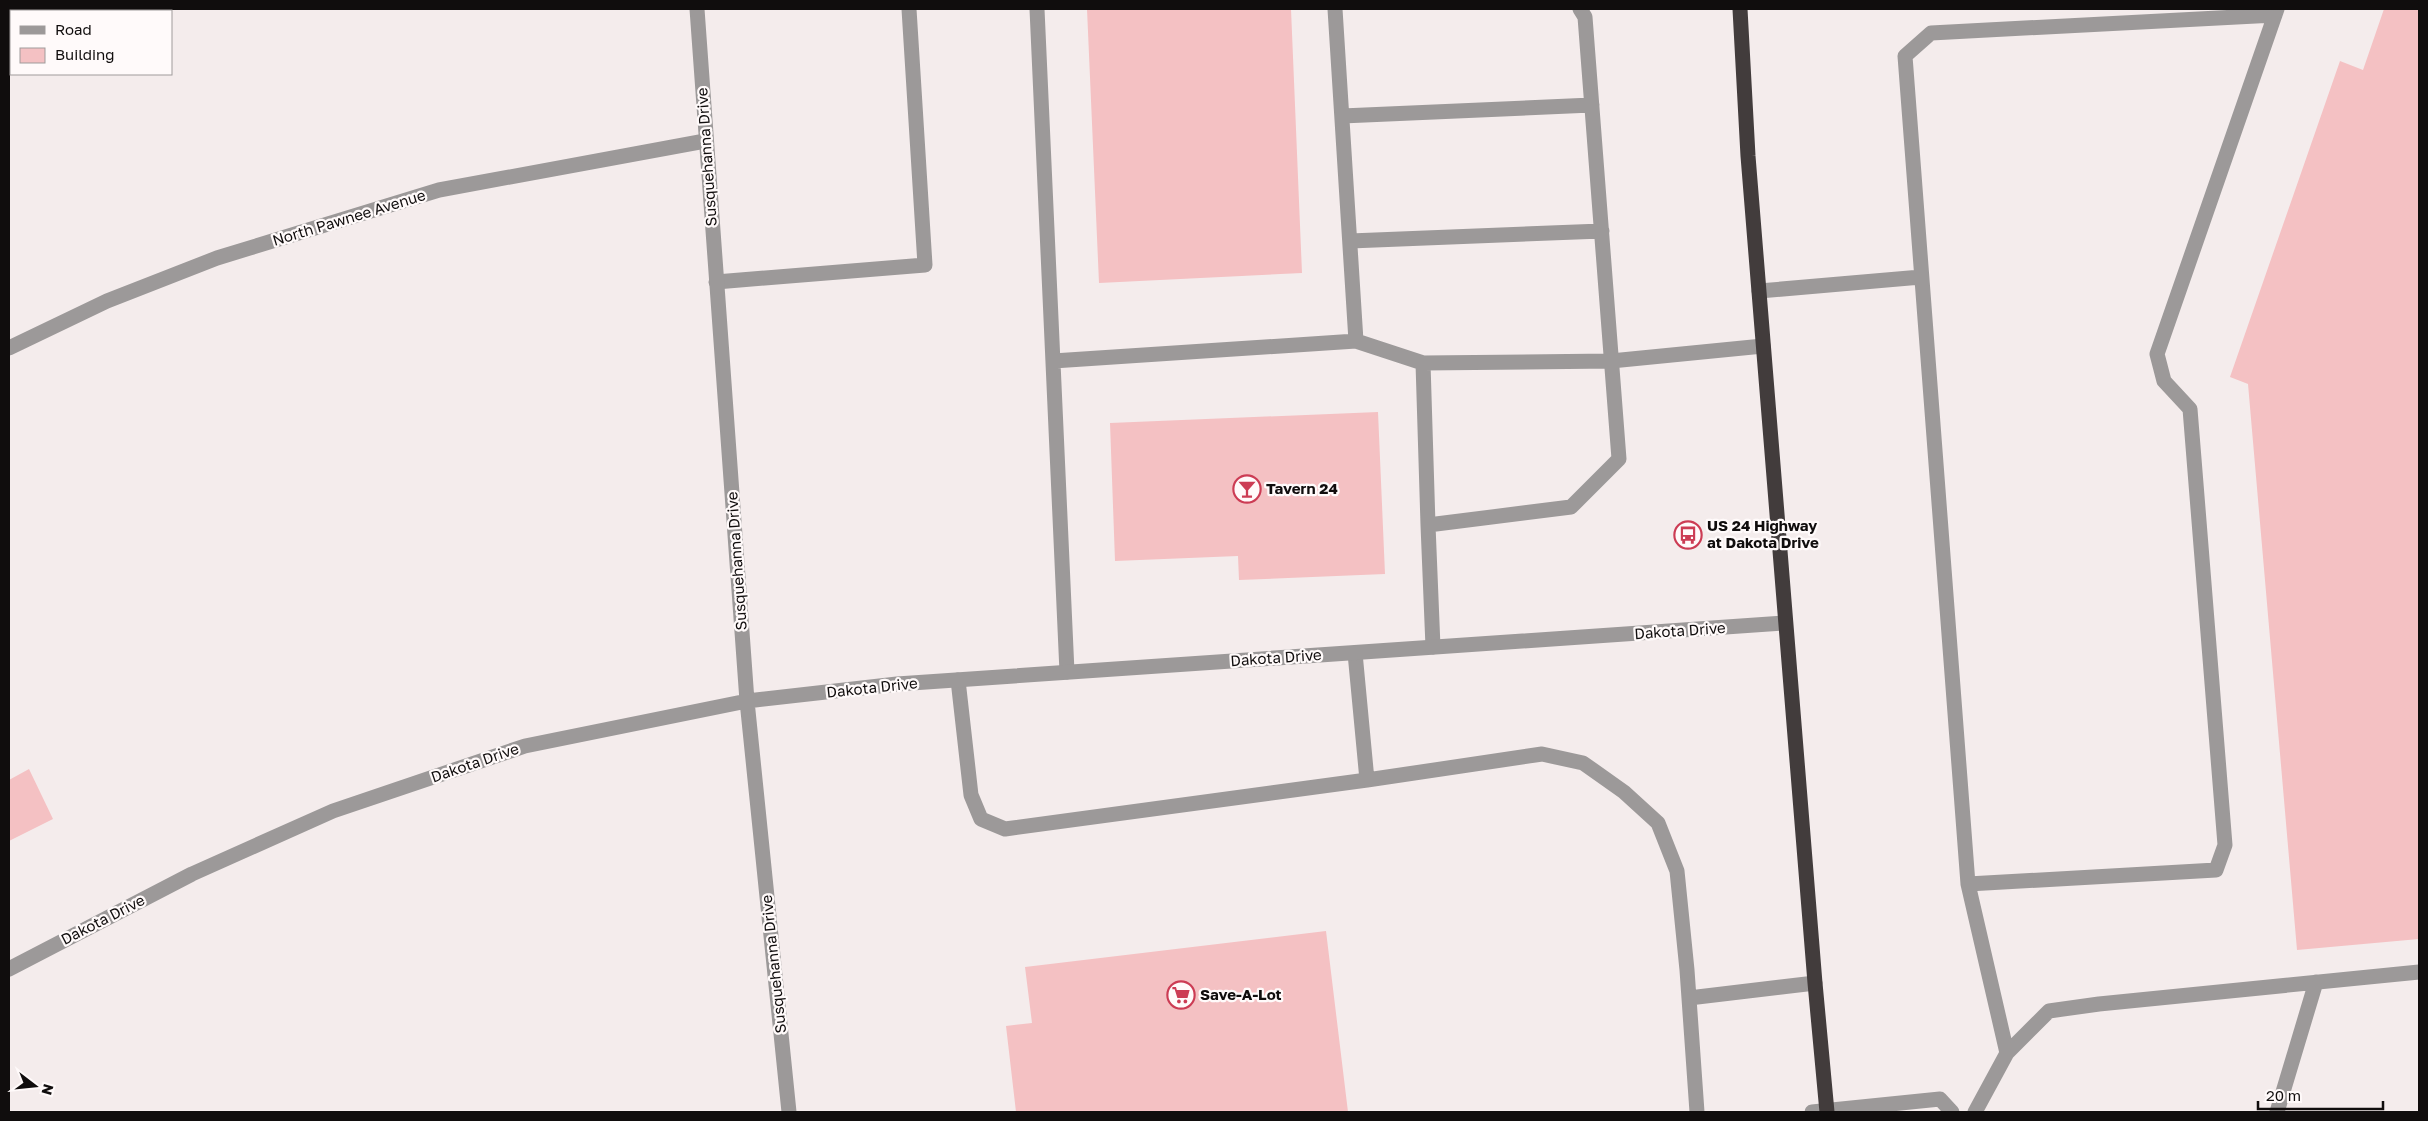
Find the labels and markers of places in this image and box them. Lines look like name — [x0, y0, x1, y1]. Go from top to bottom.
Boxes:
bar icon: Tavern 24 — [1232, 474, 1262, 504]
place label: Tavern 24 — [1266, 479, 1338, 497]
place label: US 24 Highway at Dakota Drive — [1707, 516, 1819, 551]
bus stop icon: US 24 Highway at Dakota Drive — [1673, 520, 1703, 550]
supermarket icon: Save-A-Lot — [1166, 980, 1196, 1010]
place label: Save-A-Lot — [1200, 985, 1282, 1003]

